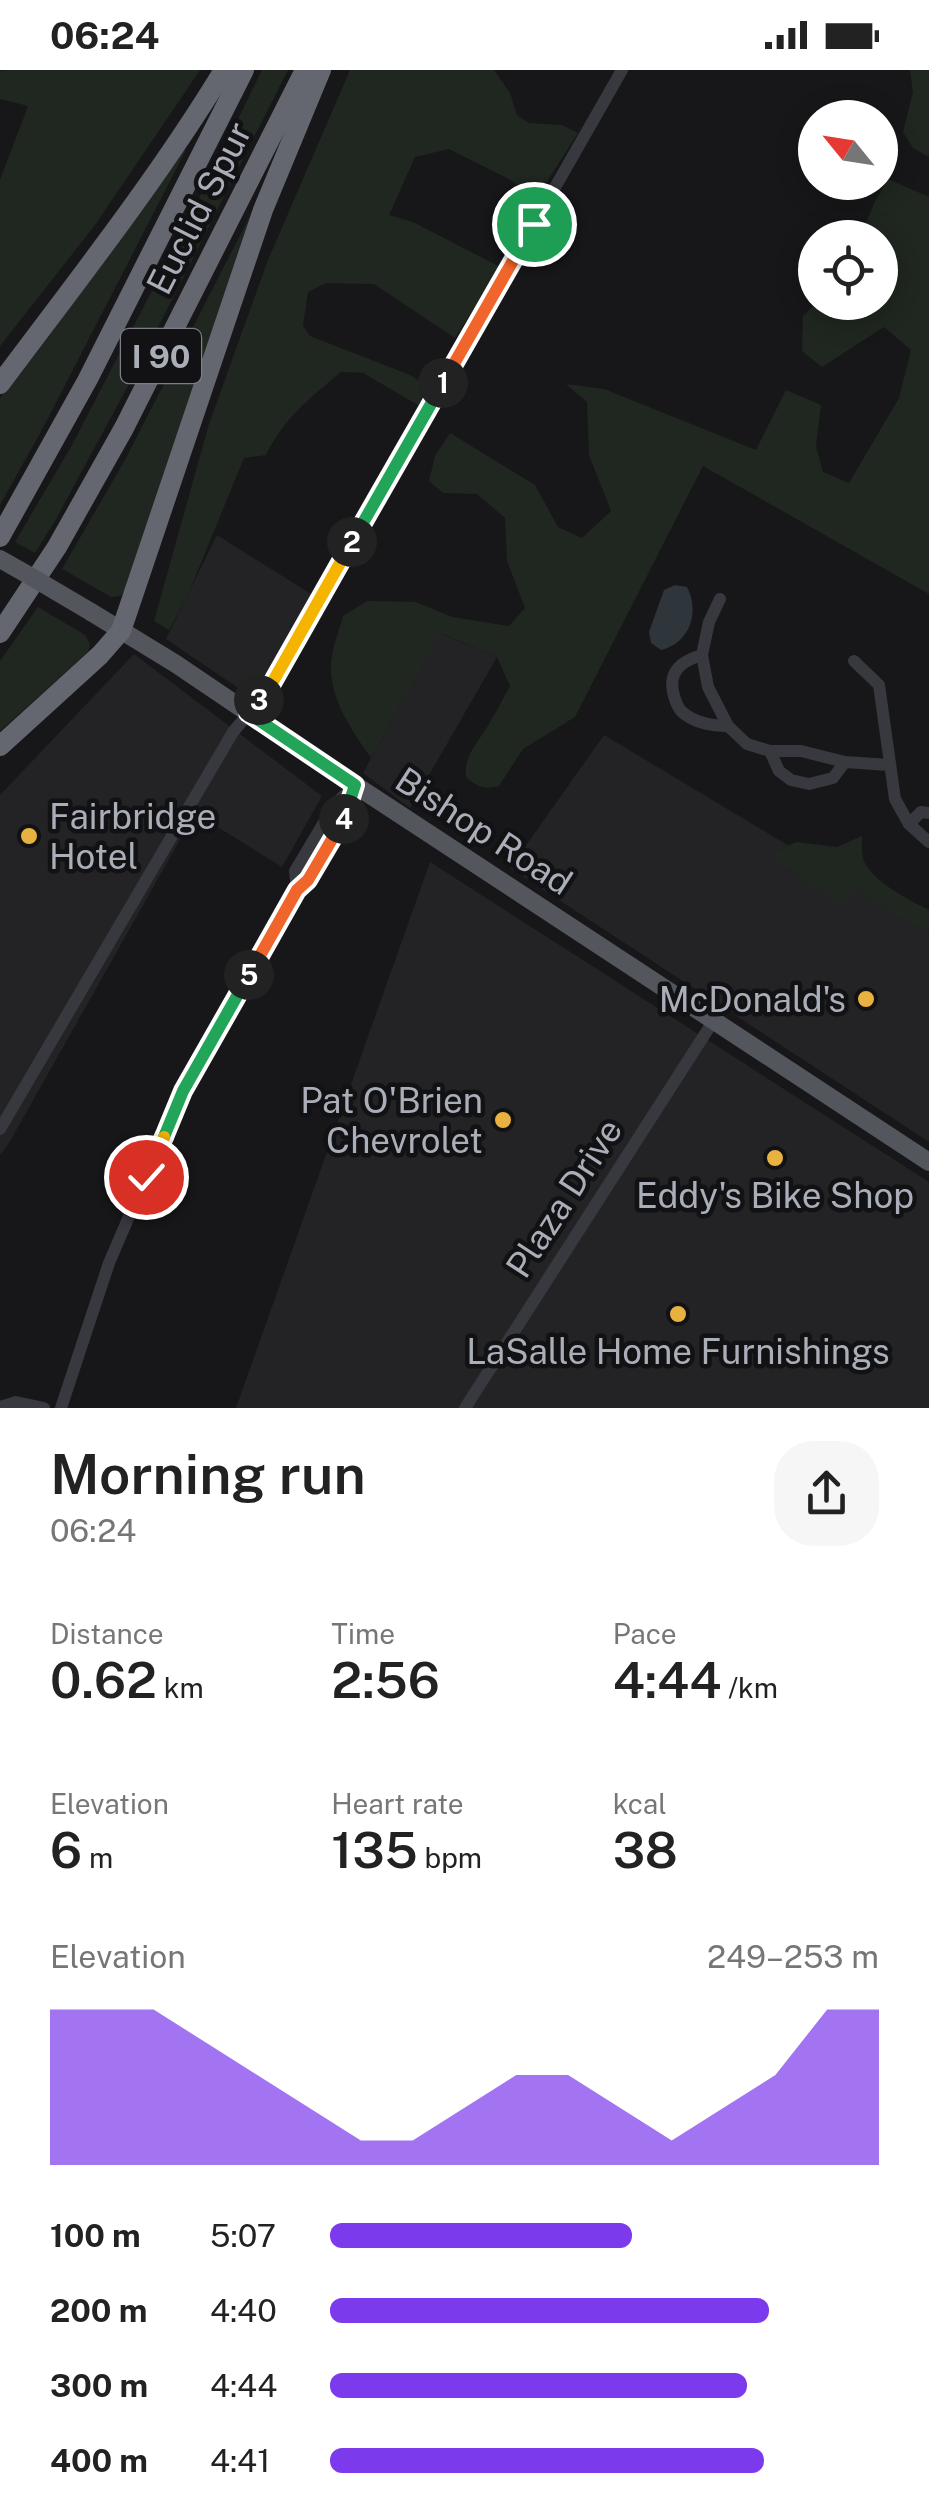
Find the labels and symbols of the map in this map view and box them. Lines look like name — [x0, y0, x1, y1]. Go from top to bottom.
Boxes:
north arrow — [798, 100, 898, 200]
street label: Euclid Spur — [138, 115, 260, 301]
pin — [492, 182, 577, 267]
road number: I 90 — [121, 329, 201, 383]
pin: 1 — [418, 358, 468, 408]
pin: 2 — [327, 517, 377, 567]
pin: 3 — [234, 675, 284, 725]
street label: Bishop Road — [388, 759, 580, 903]
pin: 4 — [319, 794, 369, 844]
place label: Fairbridge Hotel — [49, 796, 216, 877]
marker: Fairbridge Hotel — [18, 825, 40, 847]
pin: 5 — [224, 950, 274, 1000]
place label: McDonald's — [659, 979, 846, 1020]
marker: McDonald's — [855, 988, 877, 1010]
place label: Pat O'Brien Chevrolet — [300, 1080, 483, 1161]
marker: Pat O'Brien Chevrolet — [492, 1109, 514, 1131]
street label: Plaza Drive — [498, 1111, 630, 1285]
pin — [104, 1135, 189, 1220]
marker: Eddy's Bike Shop — [764, 1147, 786, 1169]
place label: Eddy's Bike Shop — [636, 1175, 914, 1216]
marker: LaSalle Home Furnishings — [667, 1303, 689, 1325]
place label: LaSalle Home Furnishings — [466, 1331, 890, 1372]

